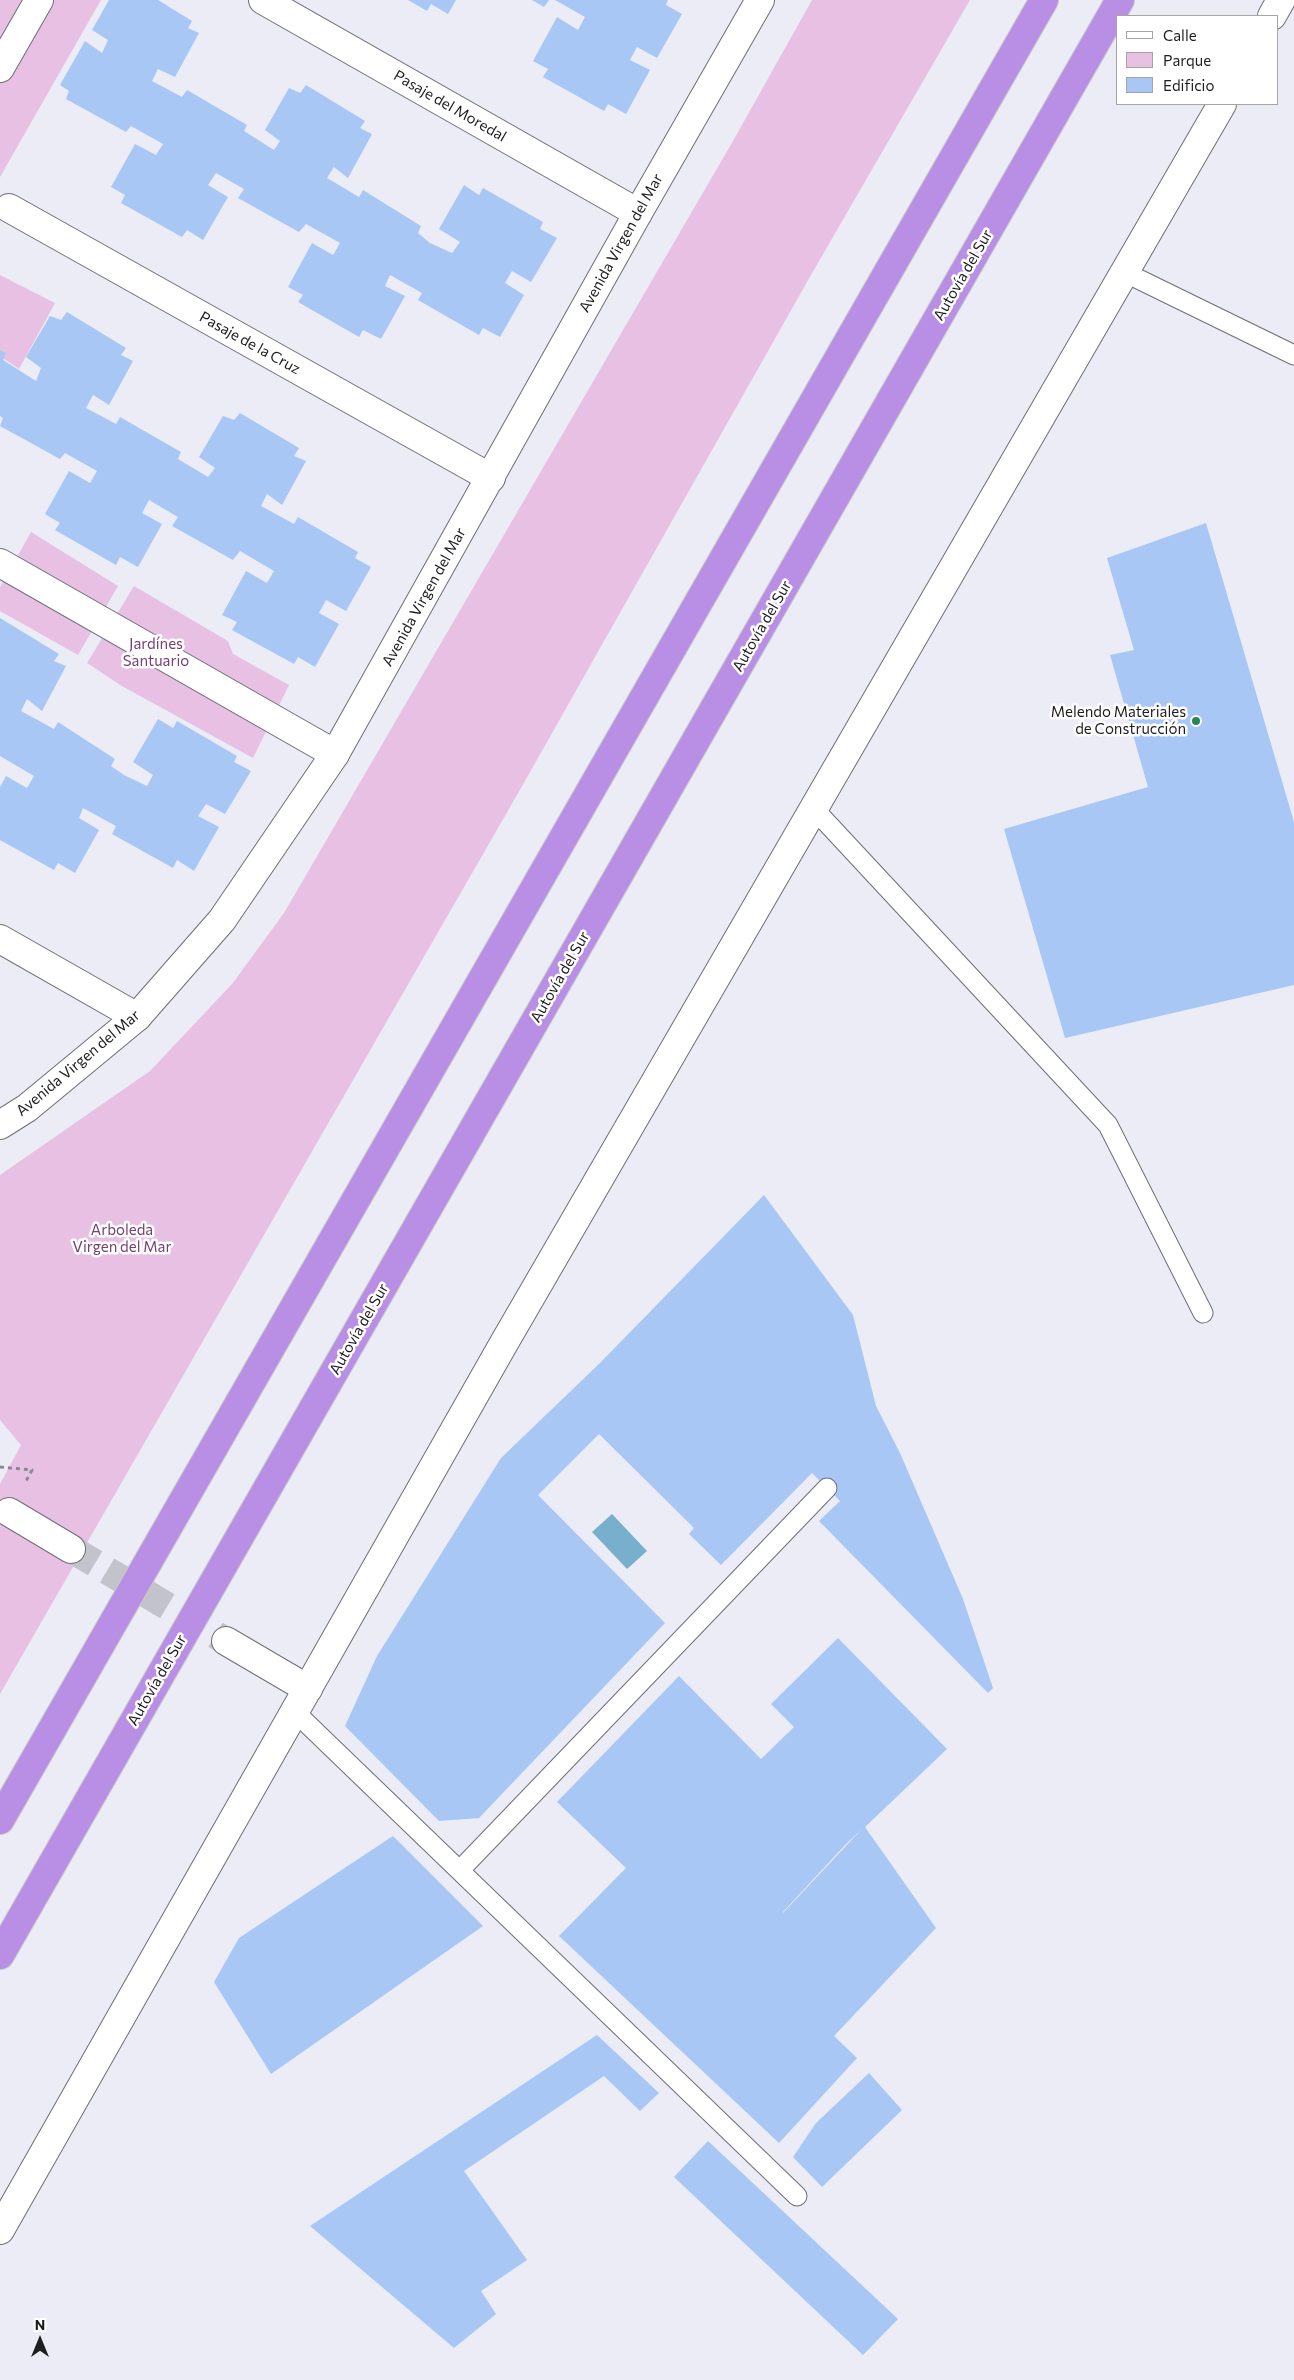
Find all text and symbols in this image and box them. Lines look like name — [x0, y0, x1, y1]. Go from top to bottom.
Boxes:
legend — [1116, 15, 1279, 105]
text: Calle — [1163, 26, 1197, 44]
text: Parque — [1163, 51, 1211, 69]
street label: Pasaje del Moredal — [390, 66, 510, 146]
text: Edificio — [1163, 76, 1214, 94]
street label: Avenida Virgen del Mar — [575, 171, 667, 315]
street label: Autovía del Sur — [930, 226, 996, 324]
street label: Pasaje de la Cruz — [196, 308, 304, 378]
street label: Avenida Virgen del Mar — [378, 525, 470, 669]
street label: Autovía del Sur — [729, 577, 795, 675]
park label: Jardínes Santuario — [123, 635, 189, 670]
place label: Melendo Materiales de Construcción — [1051, 703, 1186, 738]
marker: Melendo Materiales de Construcción — [1190, 715, 1202, 727]
street label: Autovía del Sur — [527, 928, 593, 1026]
street label: Avenida Virgen del Mar — [13, 1006, 143, 1120]
park label: Arboleda Virgen del Mar — [73, 1221, 171, 1256]
street label: Autovía del Sur — [326, 1280, 392, 1378]
street label: Autovía del Sur — [124, 1631, 190, 1729]
north arrow — [15, 2315, 65, 2365]
text: N — [35, 2316, 45, 2333]

